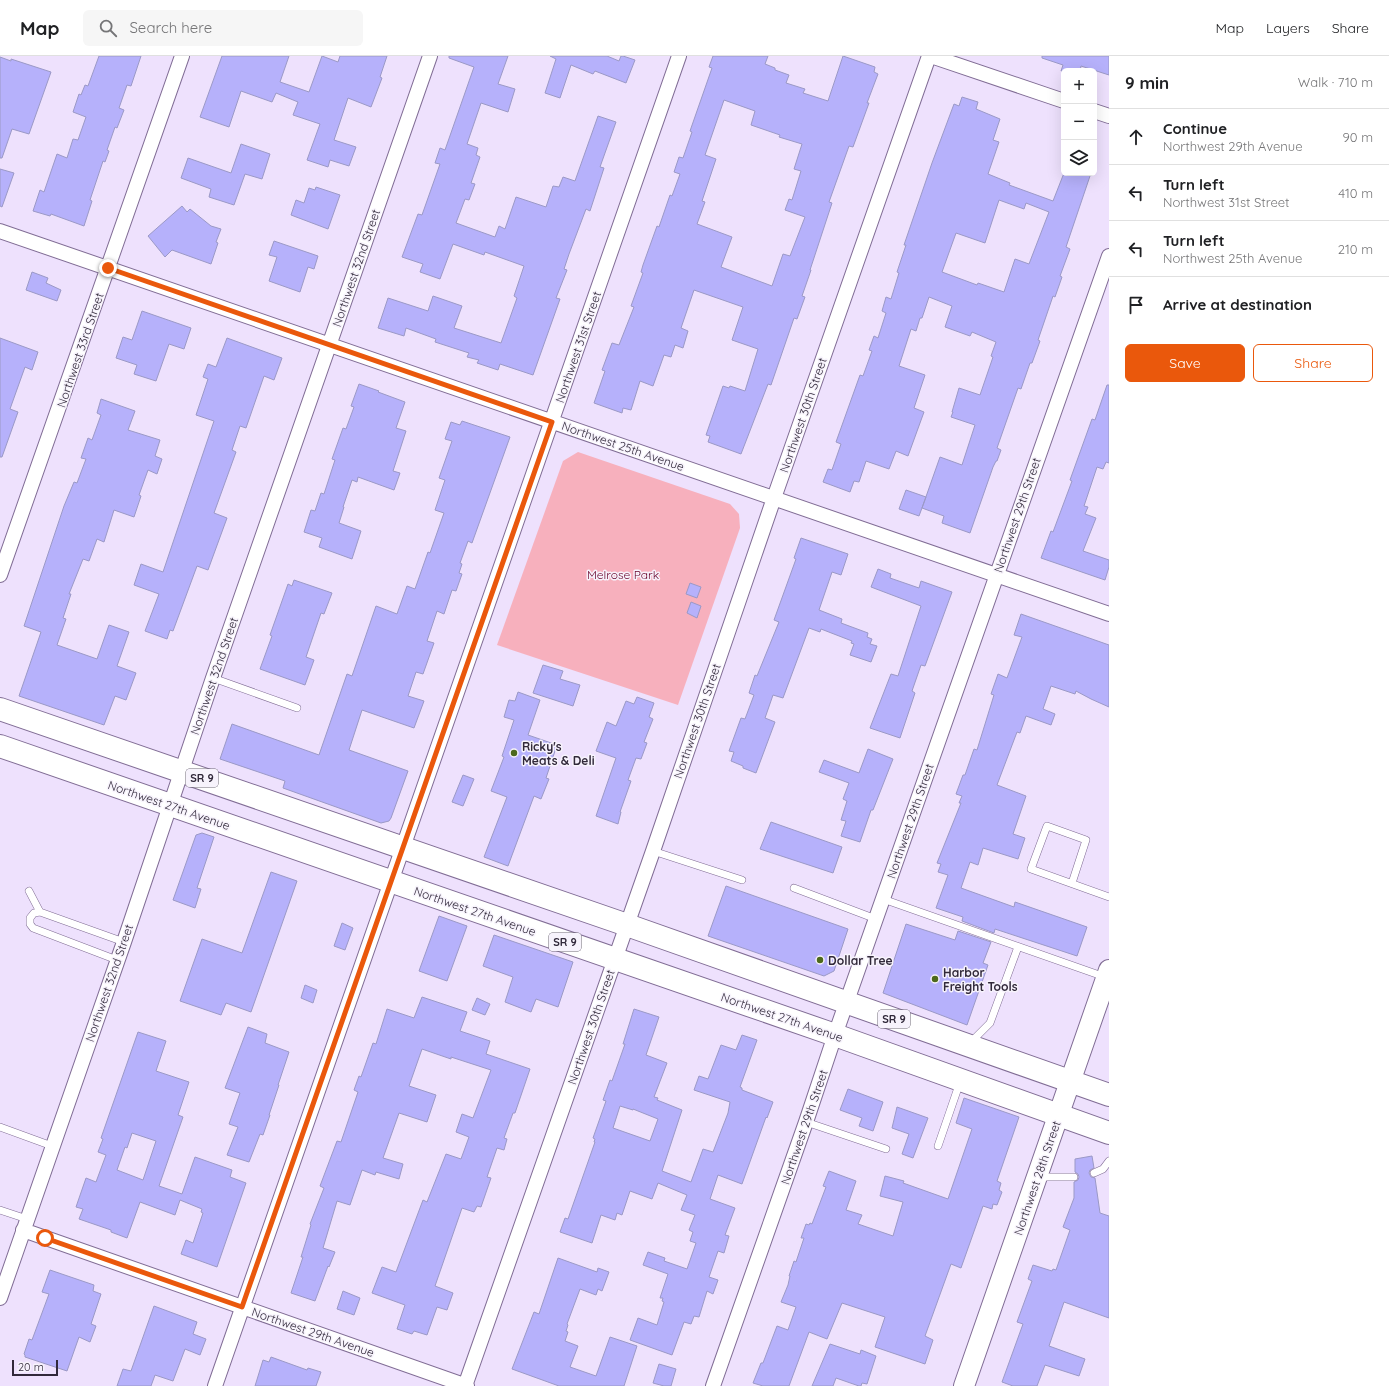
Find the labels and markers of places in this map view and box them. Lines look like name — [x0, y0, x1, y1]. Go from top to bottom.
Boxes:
place label: Ricky's Meats & Deli — [522, 739, 595, 768]
marker: Ricky's Meats & Deli — [509, 748, 519, 758]
place label: Dollar Tree — [828, 953, 893, 968]
marker: Dollar Tree — [815, 955, 825, 965]
place label: Harbor Freight Tools — [943, 965, 1018, 994]
marker: Harbor Freight Tools — [930, 974, 940, 984]

